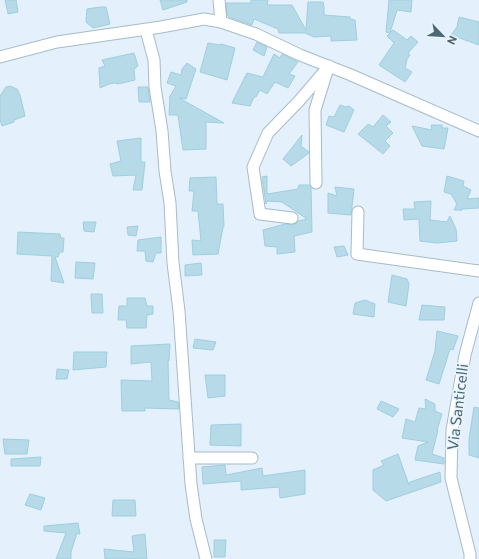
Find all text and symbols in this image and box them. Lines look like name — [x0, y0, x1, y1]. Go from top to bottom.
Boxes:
north arrow — [423, 16, 463, 56]
text: N — [445, 34, 460, 47]
street label: Via Santicelli — [443, 363, 471, 451]

